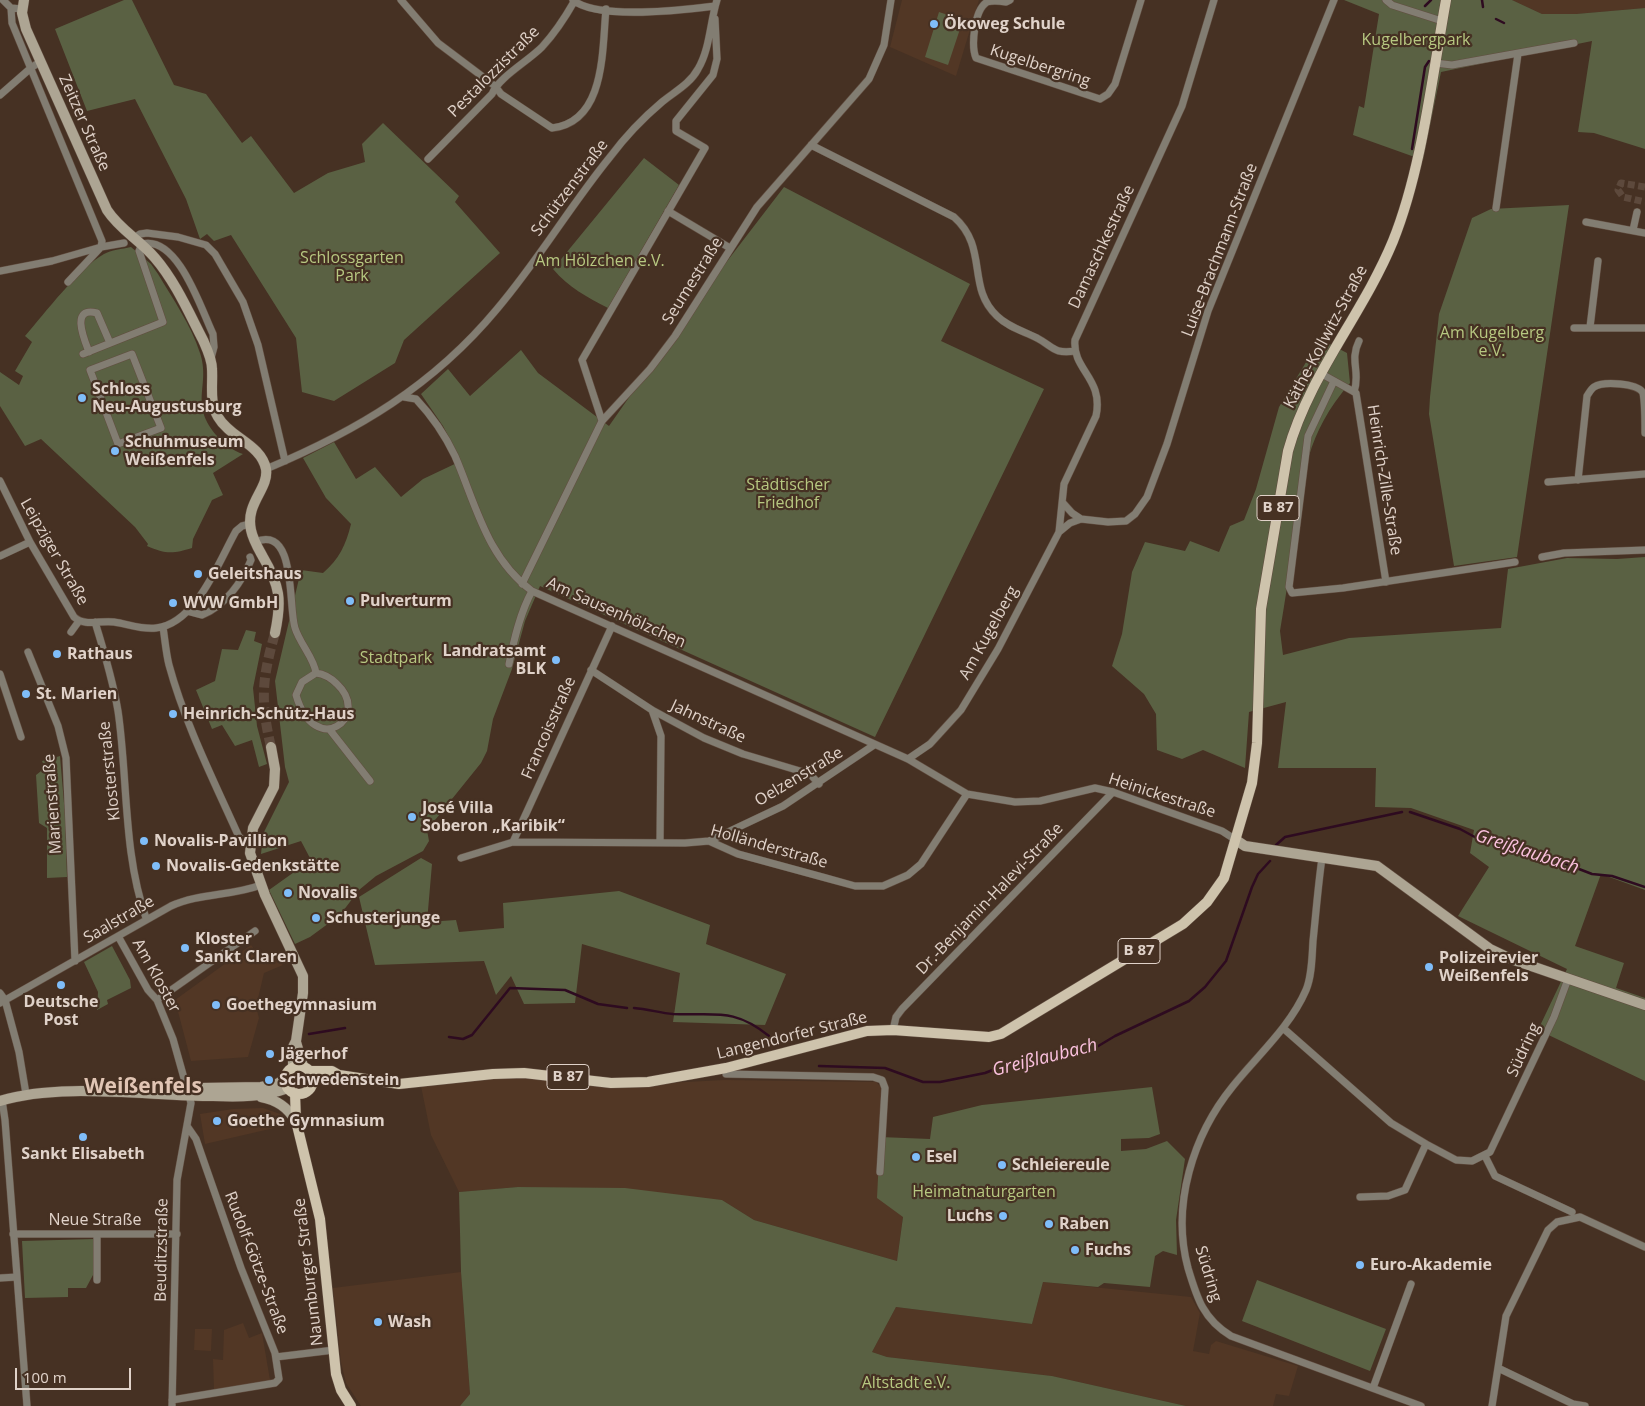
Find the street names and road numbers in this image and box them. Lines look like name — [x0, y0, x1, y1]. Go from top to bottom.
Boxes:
street label: Pestalozzistraße — [444, 22, 544, 122]
street label: Kugelbergring — [987, 41, 1093, 91]
street label: Zeitzer Straße — [54, 72, 114, 174]
street label: Schützenstraße — [527, 136, 613, 240]
street label: Luise-Brachmann-Straße — [1178, 160, 1262, 340]
street label: Damaschkestraße — [1065, 182, 1139, 312]
street label: Seumestraße — [659, 234, 727, 328]
street label: Käthe-Kollwitz-Straße — [1280, 262, 1372, 412]
street label: Heinrich-Zille-Straße — [1363, 403, 1405, 557]
street label: Leipziger Straße — [16, 495, 92, 609]
road number: B 87 — [1257, 496, 1299, 520]
street label: Am Sausenhölzchen — [543, 574, 689, 652]
street label: Am Kugelberg — [955, 583, 1023, 683]
street label: Francoisstraße — [518, 674, 580, 782]
street label: Jahnstraße — [667, 696, 749, 748]
street label: Klosterstraße — [95, 720, 125, 822]
street label: Oelzenstraße — [751, 743, 847, 811]
street label: Marienstraße — [40, 753, 66, 855]
street label: Heinickestraße — [1106, 770, 1218, 822]
street label: Dr.-Benjamin-Halevi-Straße — [913, 819, 1067, 979]
street label: Holländerstraße — [708, 821, 830, 873]
street label: Saalstraße — [80, 892, 158, 948]
street label: Am Kloster — [128, 936, 184, 1016]
road number: B 87 — [1118, 938, 1160, 964]
street label: Langendorfer Straße — [715, 1008, 869, 1064]
street label: Südring — [1503, 1020, 1545, 1080]
road number: B 87 — [547, 1064, 589, 1090]
street label: Rudolf-Götze-Straße — [220, 1189, 292, 1337]
street label: Naumburger Straße — [290, 1197, 328, 1347]
street label: Beuditzstraße — [151, 1198, 173, 1302]
street label: Neue Straße — [49, 1210, 141, 1230]
street label: Südring — [1190, 1244, 1226, 1304]

